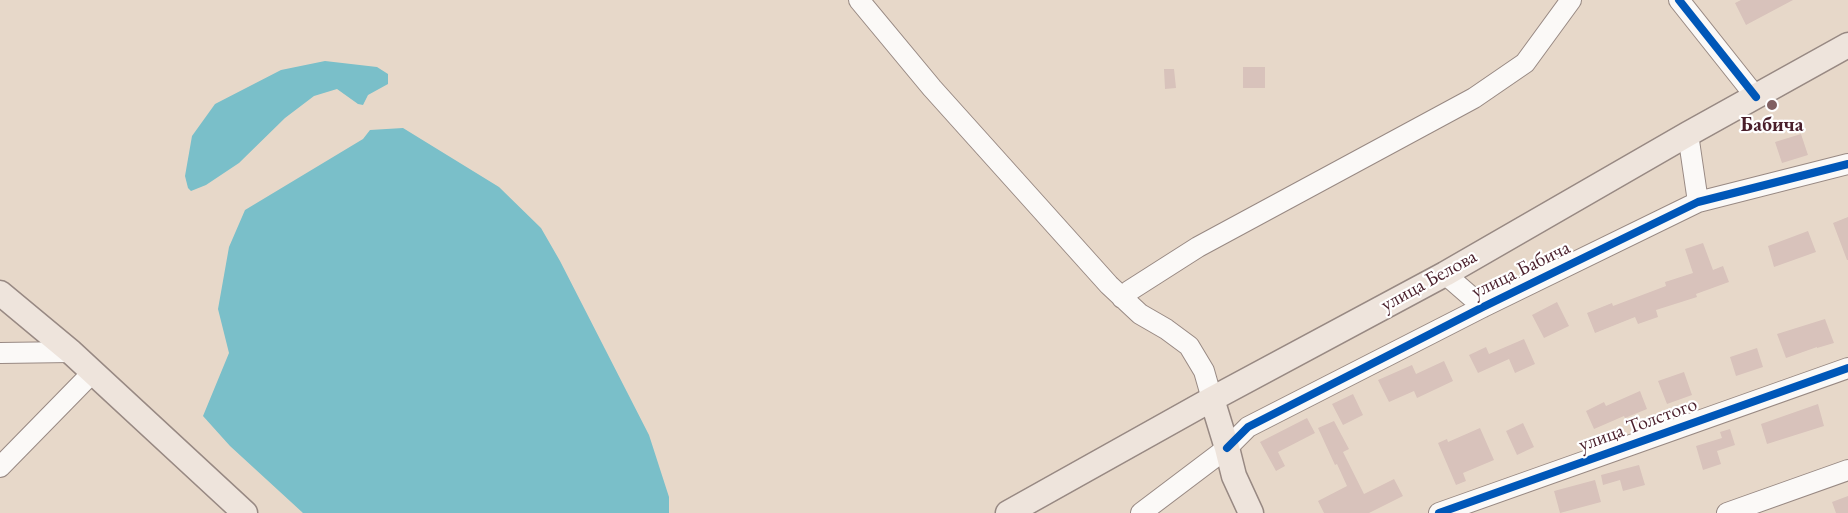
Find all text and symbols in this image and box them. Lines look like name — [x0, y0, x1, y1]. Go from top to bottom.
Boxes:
marker: Бабича — [1765, 98, 1779, 112]
place label: Бабича — [1741, 114, 1803, 138]
street label: улица Бабича — [1468, 236, 1574, 304]
street label: улица Белова — [1377, 245, 1481, 317]
street label: улица Толстого — [1576, 392, 1700, 458]

